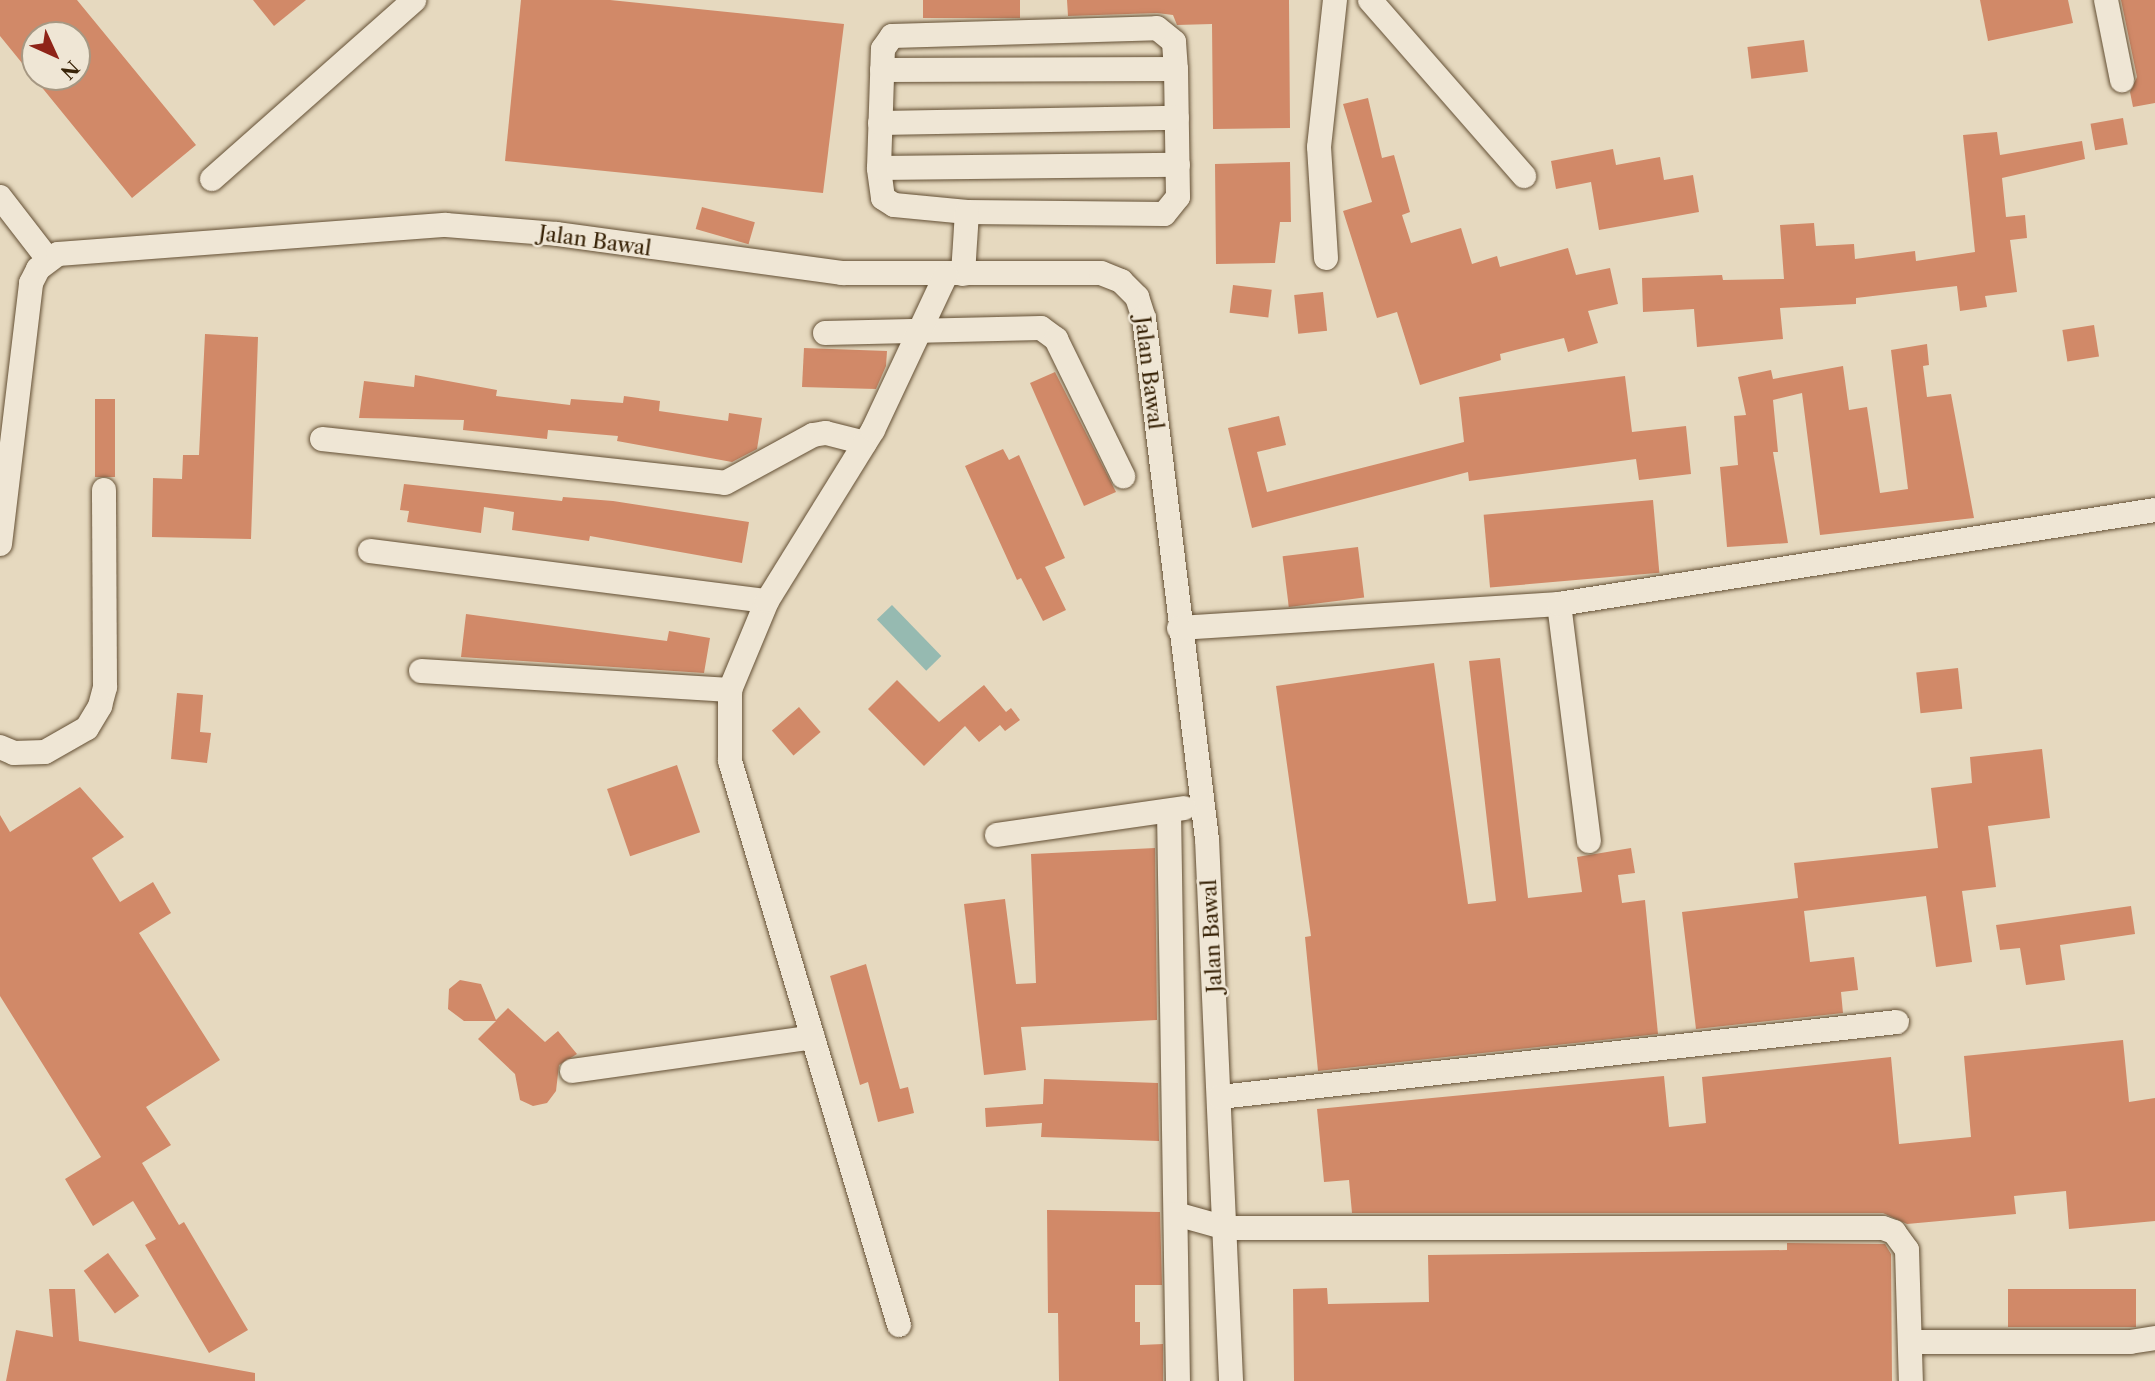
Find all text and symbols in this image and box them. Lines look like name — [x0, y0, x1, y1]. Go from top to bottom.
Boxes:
north arrow — [21, 21, 91, 91]
text: N — [56, 56, 84, 84]
street label: Jalan Bawal — [537, 221, 653, 261]
street label: Jalan Bawal — [1130, 315, 1168, 431]
street label: Jalan Bawal — [1196, 879, 1228, 993]

